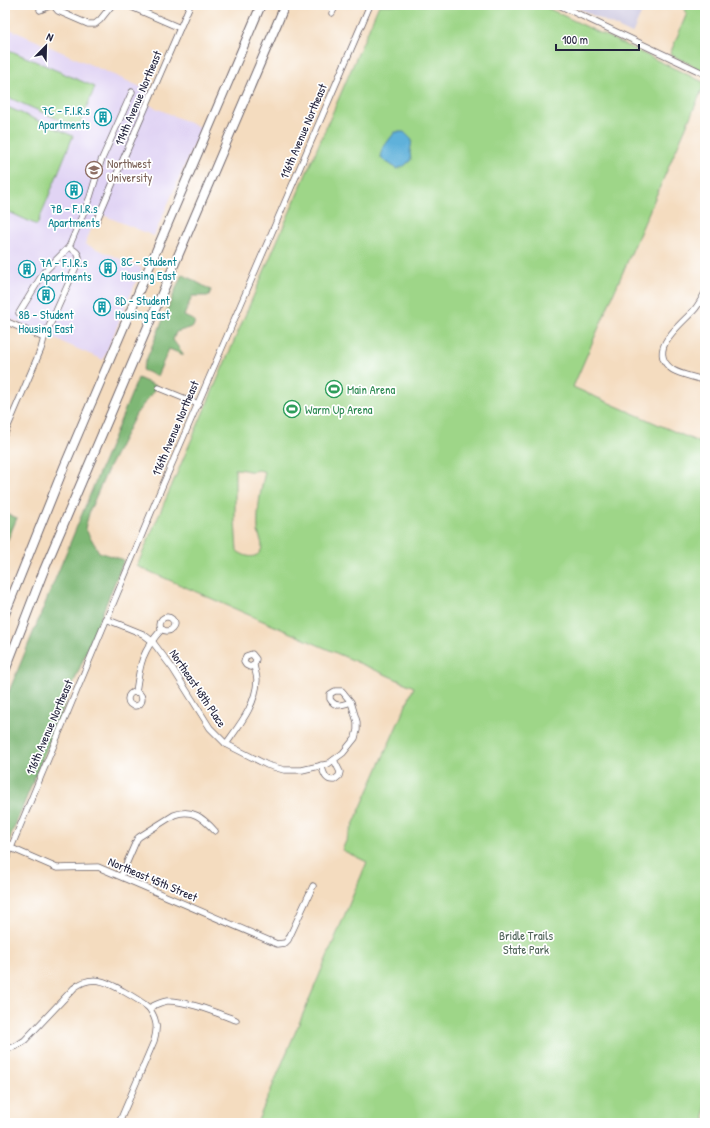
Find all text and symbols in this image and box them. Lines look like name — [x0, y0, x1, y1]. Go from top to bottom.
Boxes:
north arrow — [26, 26, 66, 66]
scale bar — [556, 26, 639, 52]
text: N — [44, 29, 55, 44]
text: 100 m — [562, 31, 588, 48]
street label: 114th Avenue Northeast — [110, 47, 166, 148]
street label: 116th Avenue Northeast — [275, 80, 331, 181]
place label: 7C - F.I.R.s Apartments — [38, 102, 90, 133]
building icon: 7C - F.I.R.s Apartments — [93, 107, 113, 127]
place label: Northwest University — [107, 155, 152, 186]
school or university icon: Northwest University — [84, 160, 104, 180]
building icon: 7B - F.I.R.s Apartments — [64, 180, 84, 200]
place label: 7B - F.I.R.s Apartments — [48, 200, 100, 231]
place label: 8C - Student Housing East — [121, 253, 177, 284]
place label: 7A - F.I.R.s Apartments — [40, 254, 92, 285]
building icon: 8C - Student Housing East — [98, 258, 118, 278]
building icon: 7A - F.I.R.s Apartments — [17, 259, 37, 279]
building icon: 8B - Student Housing East — [36, 285, 56, 305]
place label: 8D - Student Housing East — [115, 292, 171, 323]
building icon: 8D - Student Housing East — [92, 297, 112, 317]
place label: 8B - Student Housing East — [18, 306, 74, 337]
street label: 116th Avenue Northeast — [147, 377, 203, 478]
sports icon: Main Arena — [324, 379, 344, 399]
place label: Main Arena — [347, 381, 395, 398]
sports icon: Warm Up Arena — [282, 399, 302, 419]
place label: Warm Up Arena — [305, 401, 373, 418]
street label: Northeast 48th Place — [166, 646, 231, 731]
street label: 116th Avenue Northeast — [21, 676, 77, 777]
street label: Northeast 45th Street — [106, 853, 201, 906]
park label: Bridle Trails State Park — [499, 927, 553, 958]

